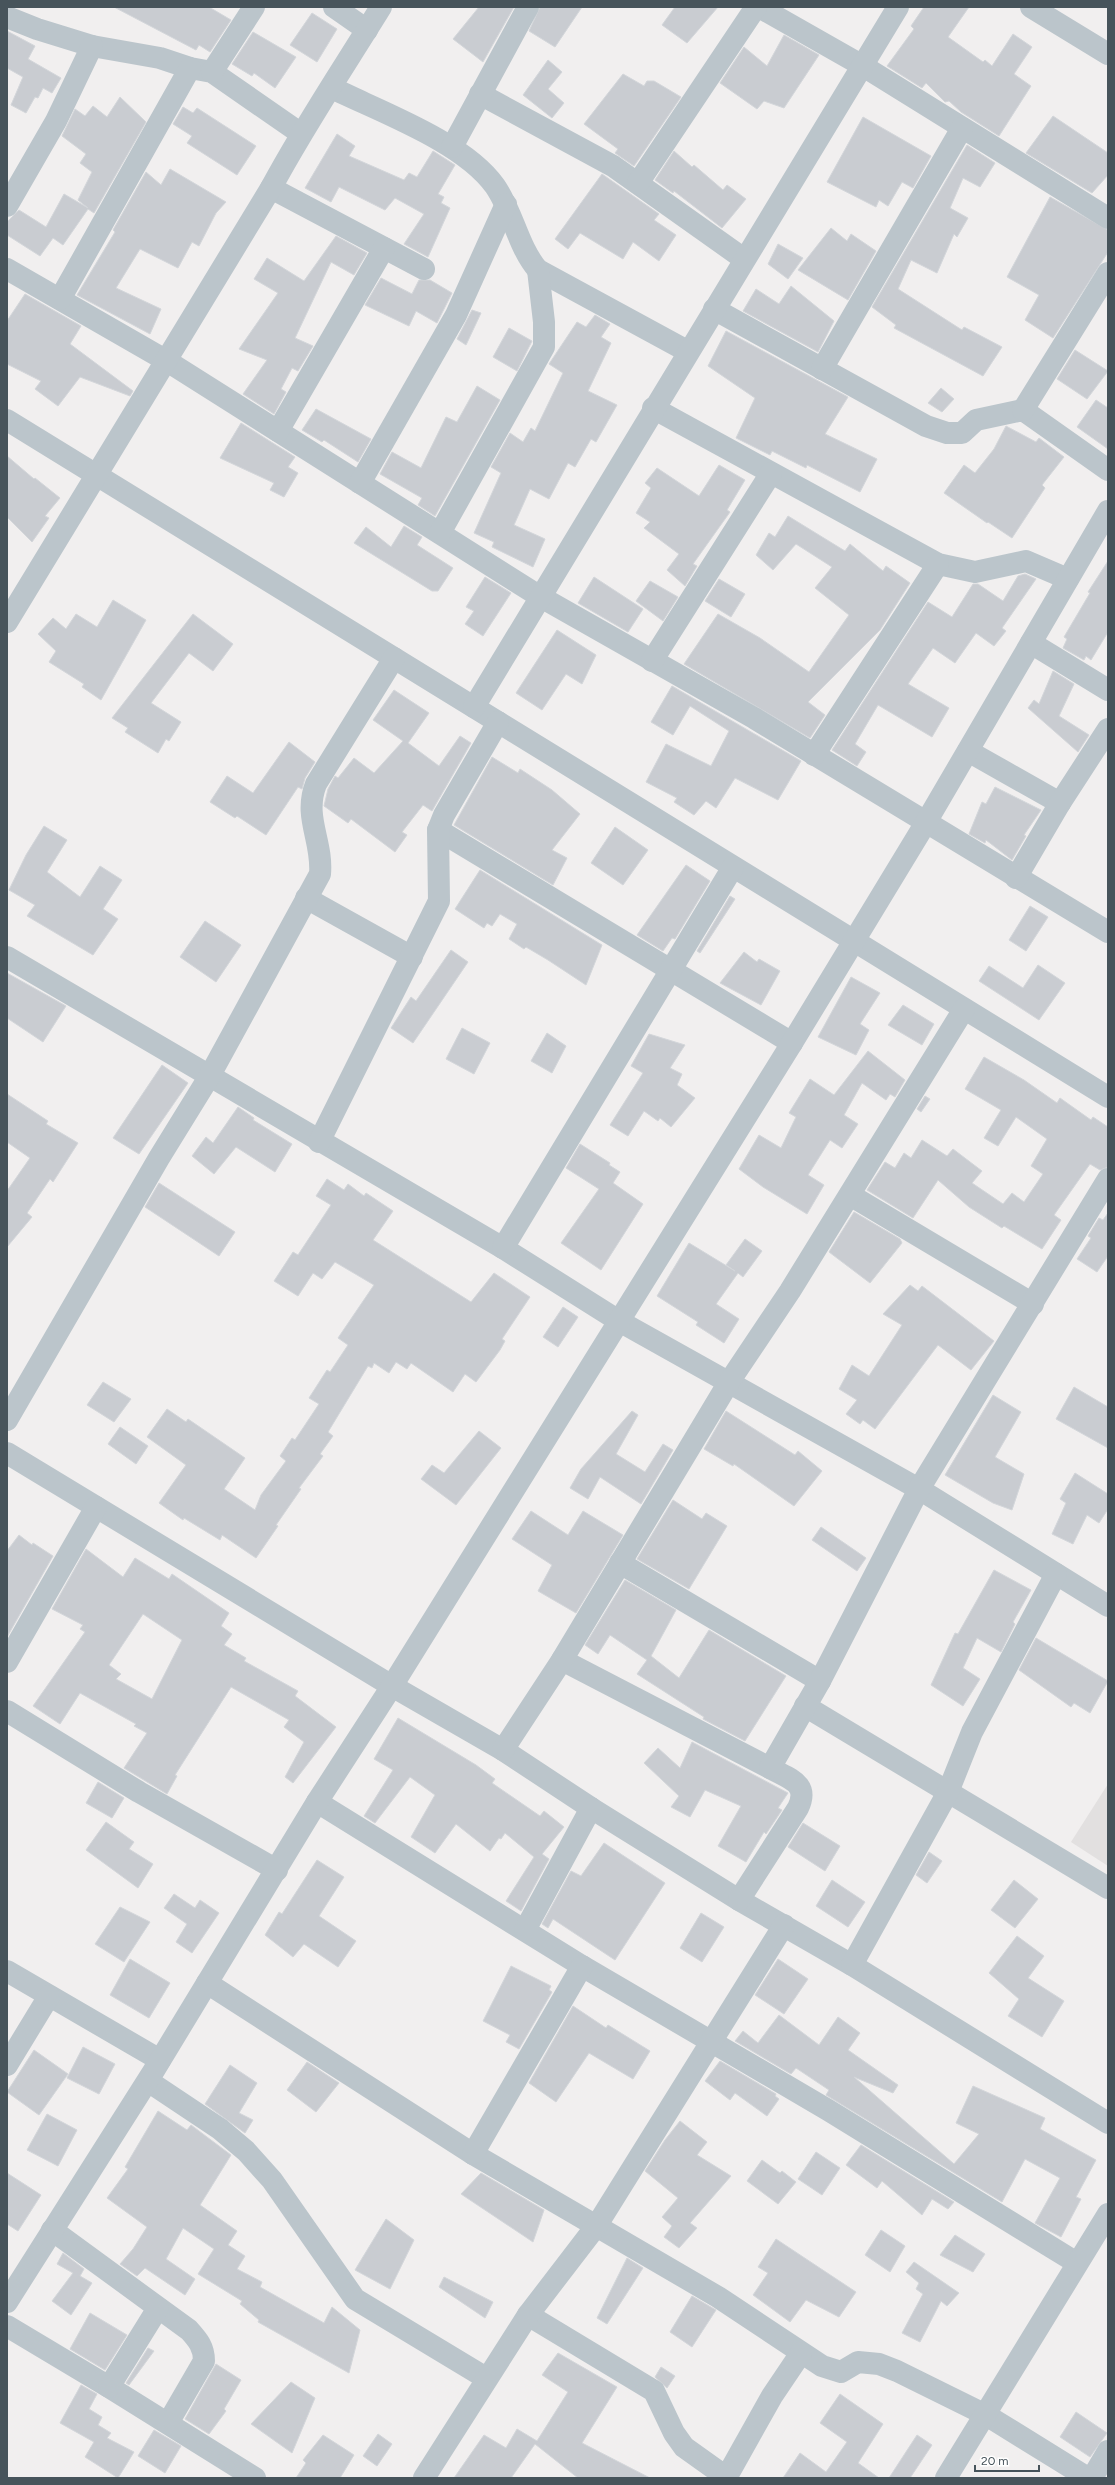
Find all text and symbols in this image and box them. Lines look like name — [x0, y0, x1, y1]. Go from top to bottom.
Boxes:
scale bar — [975, 2447, 1039, 2473]
text: 20 m — [981, 2454, 1009, 2468]

